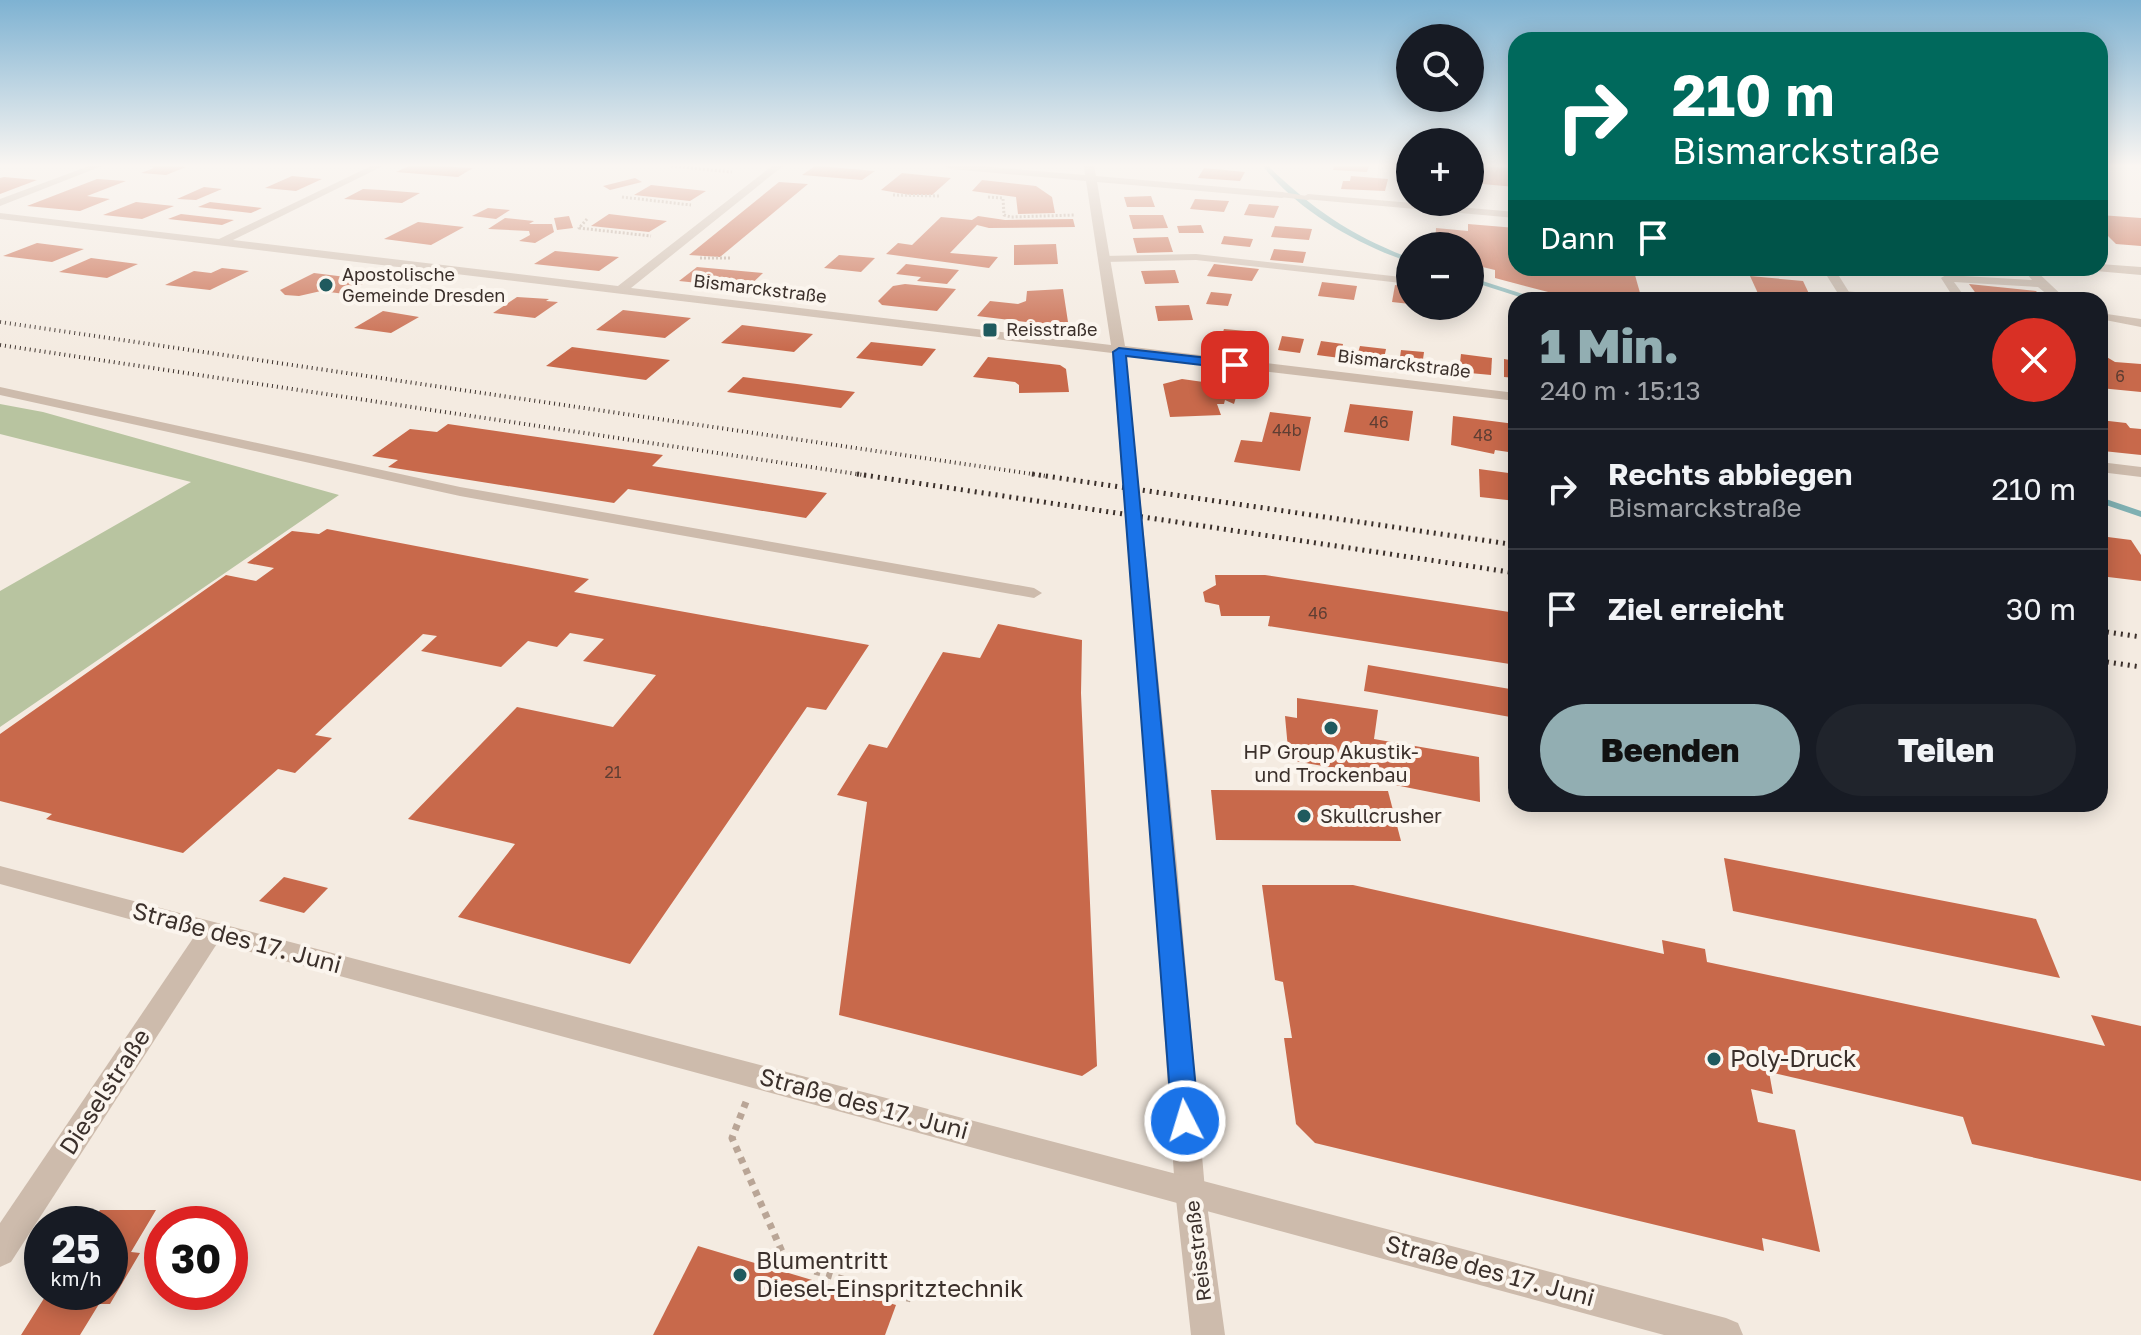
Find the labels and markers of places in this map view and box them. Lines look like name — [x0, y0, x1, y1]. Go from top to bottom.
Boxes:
place label: Apostolische Gemeinde Dresden — [342, 263, 505, 306]
marker: Apostolische Gemeinde Dresden — [317, 276, 335, 294]
place label: Reisstraße — [1006, 318, 1098, 340]
marker: Reisstraße — [981, 321, 999, 339]
pin — [1201, 331, 1269, 399]
marker: HP Group Akustik- und Trockenbau — [1322, 719, 1340, 737]
place label: HP Group Akustik- und Trockenbau — [1243, 739, 1419, 786]
place label: Skullcrusher — [1320, 803, 1442, 827]
marker: Skullcrusher — [1295, 807, 1313, 825]
place label: Poly-Druck — [1730, 1043, 1856, 1072]
marker: Poly-Druck — [1705, 1050, 1723, 1068]
place label: Blumentritt Diesel-Einspritztechnik — [756, 1245, 1024, 1302]
marker: Blumentritt Diesel-Einspritztechnik — [731, 1266, 749, 1284]

